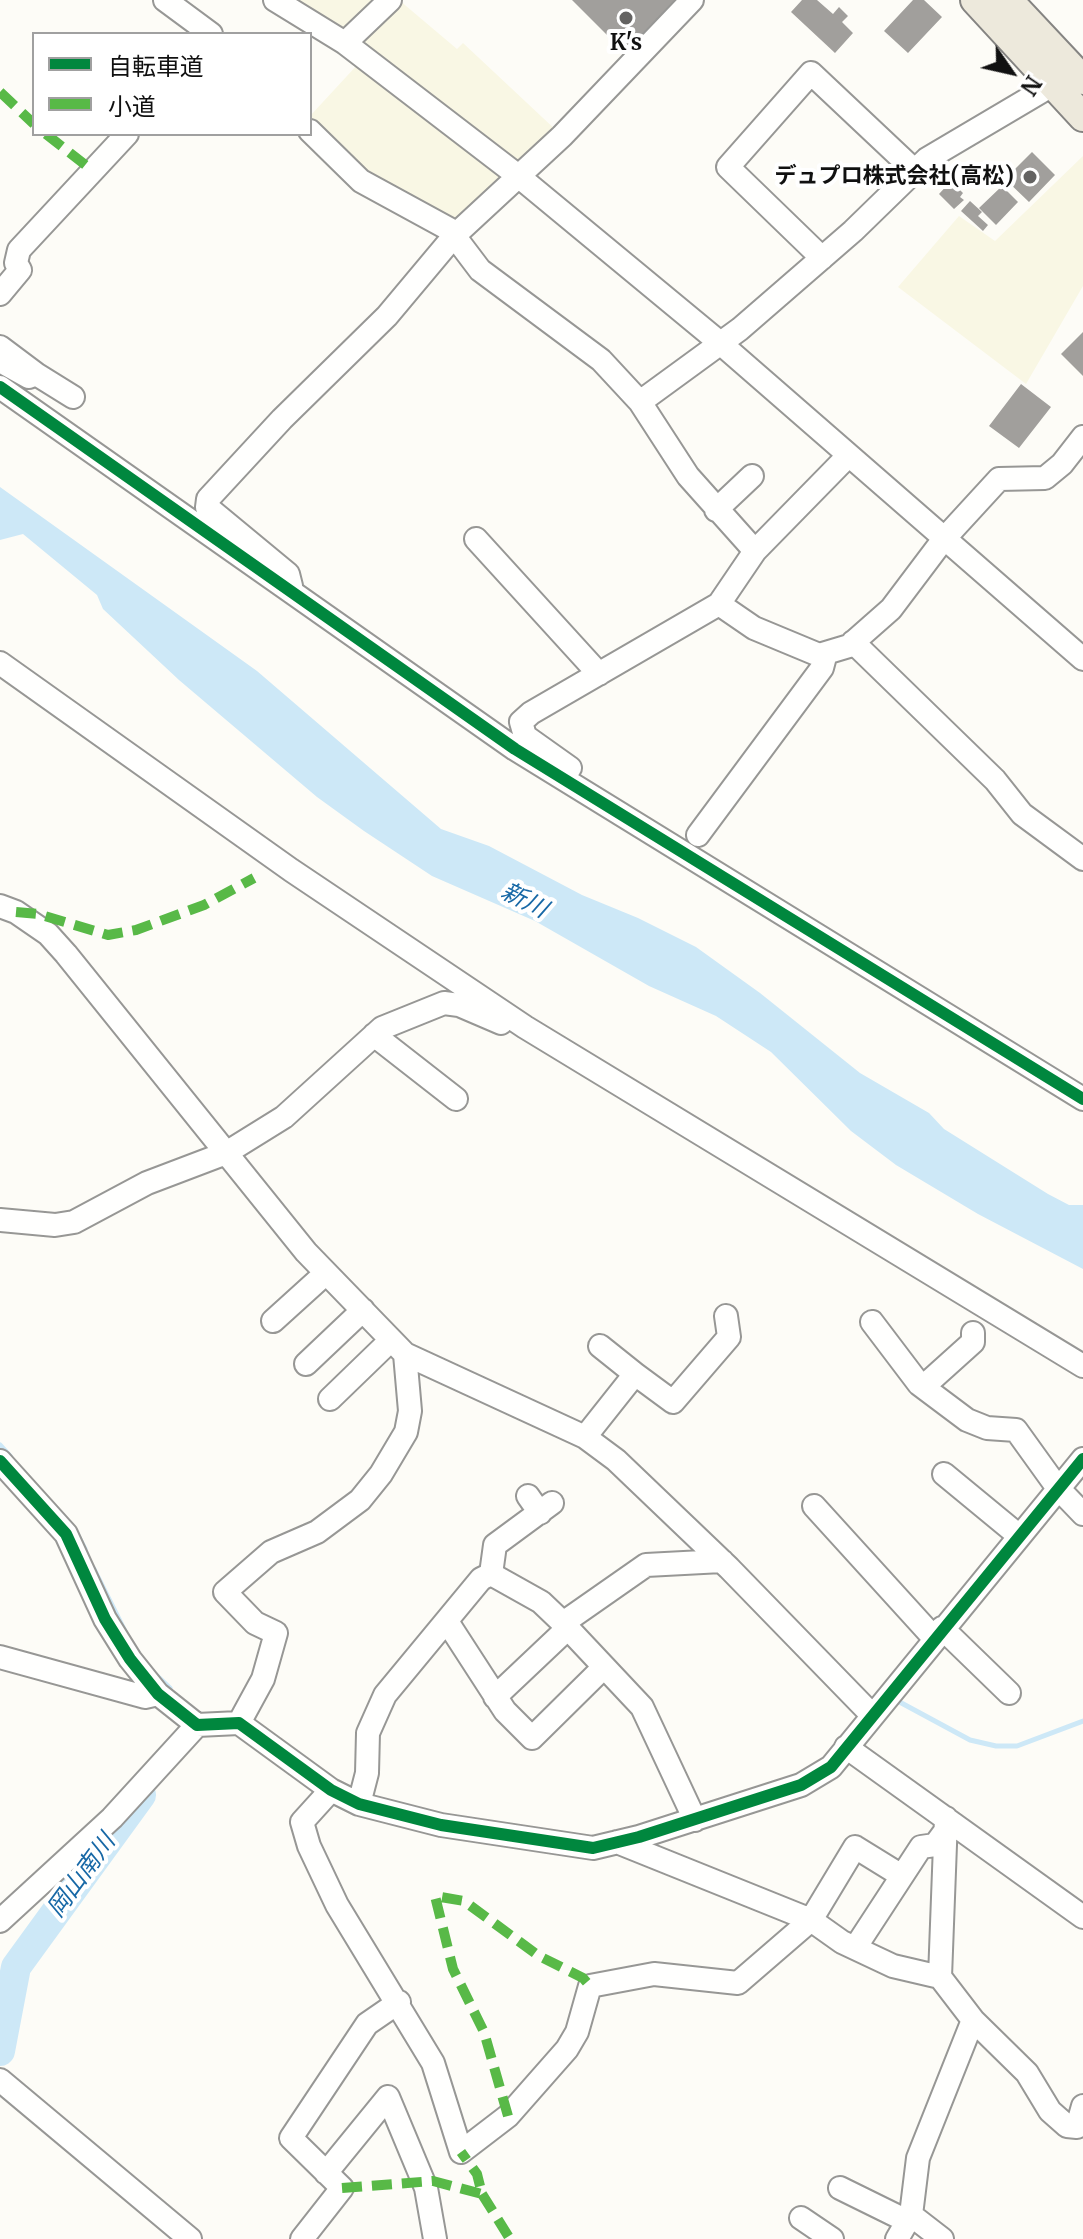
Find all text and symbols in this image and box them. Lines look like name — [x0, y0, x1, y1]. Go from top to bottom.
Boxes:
marker: K's — [617, 9, 635, 27]
place label: K's — [610, 31, 642, 57]
legend — [32, 32, 312, 136]
north arrow — [971, 32, 1051, 112]
text: 自転車道 — [108, 51, 204, 82]
text: N — [1014, 70, 1047, 100]
text: 小道 — [108, 91, 156, 122]
place label: デュプロ株式会社(高松) — [775, 164, 1014, 190]
marker: デュプロ株式会社(高松) — [1021, 168, 1039, 186]
water label: 新川 — [496, 877, 552, 925]
water label: 岡山南川 — [42, 1829, 122, 1923]

